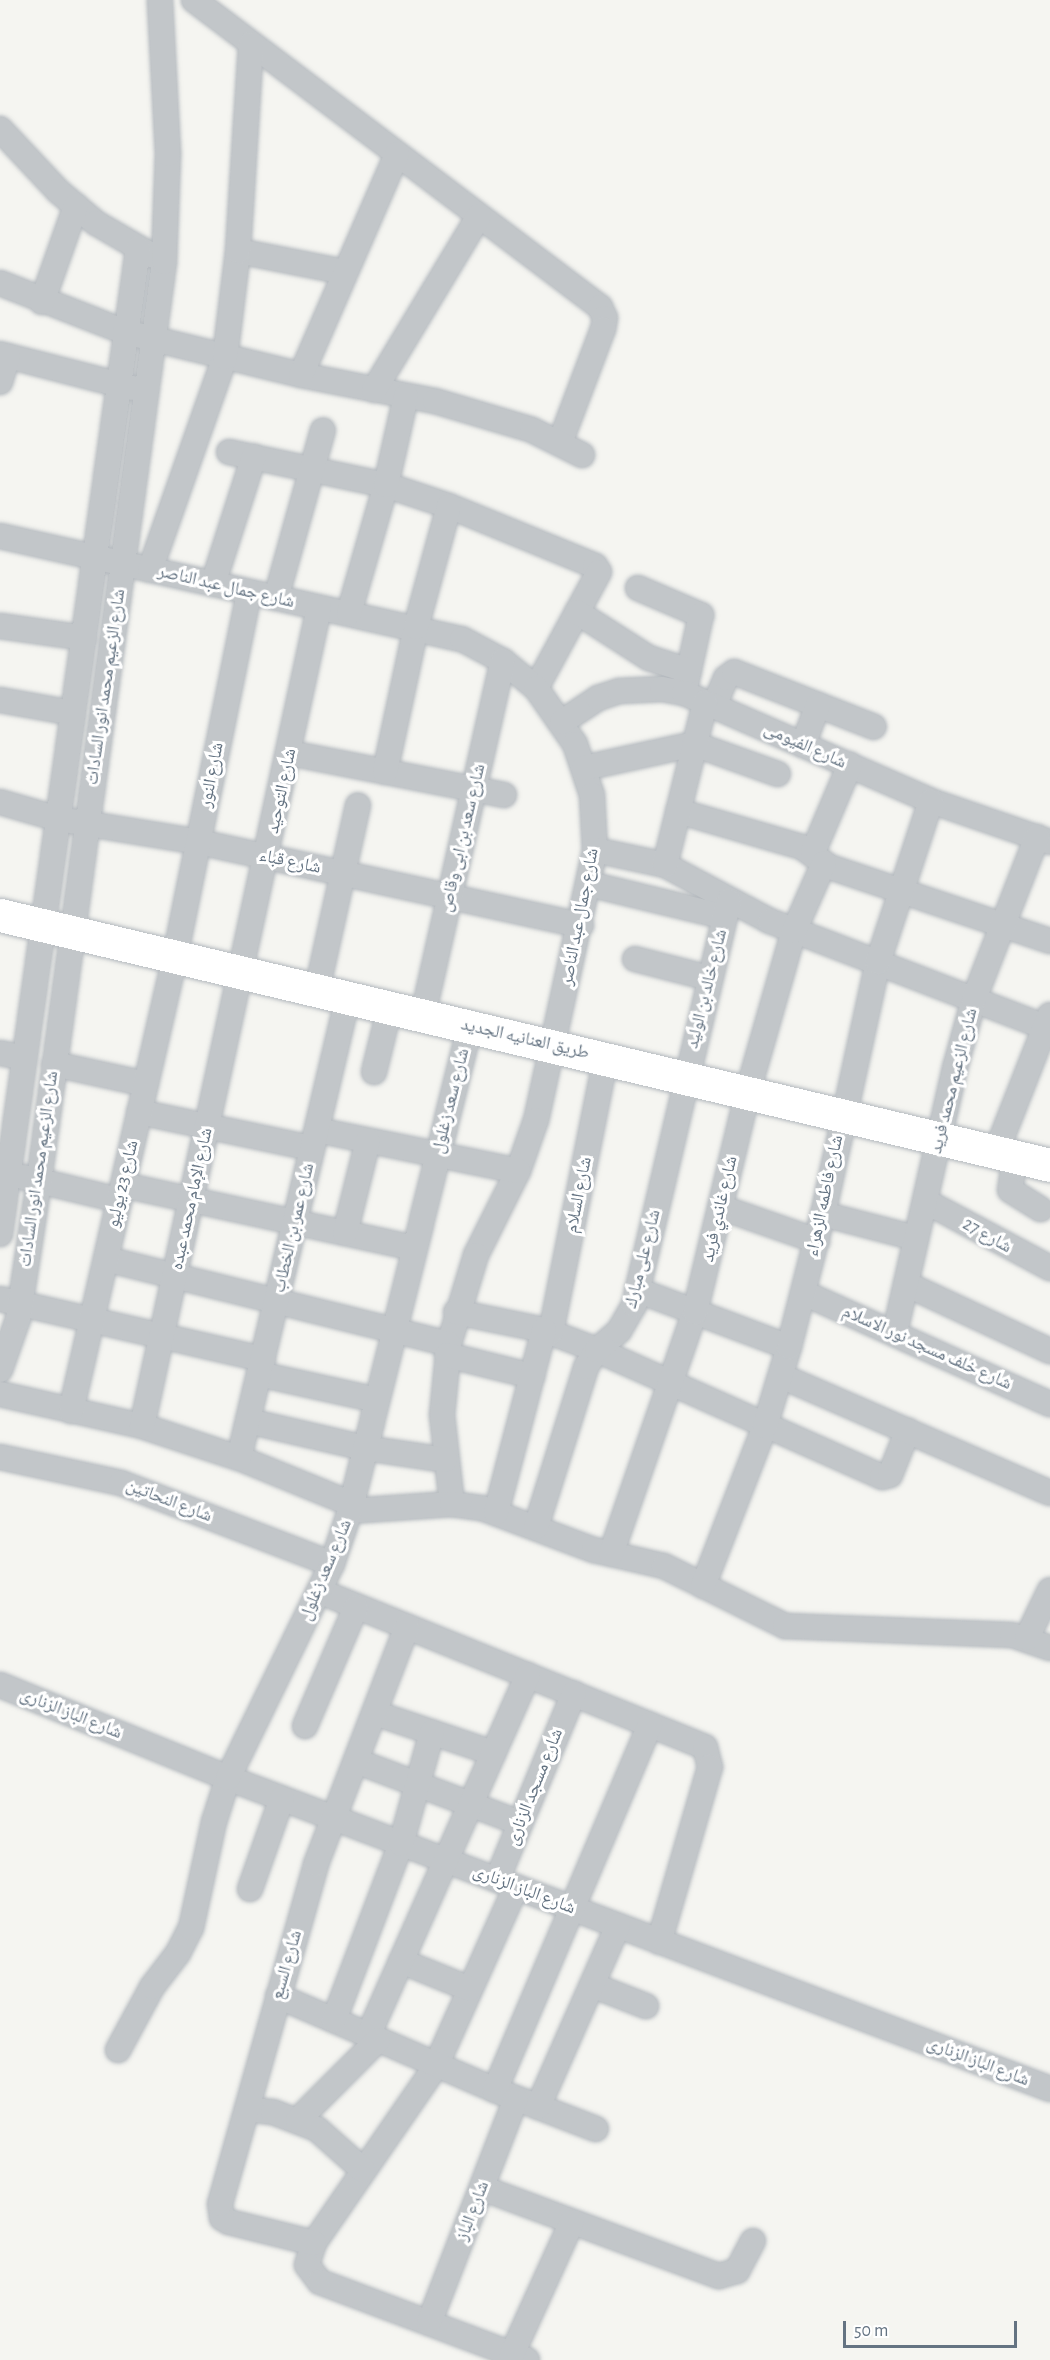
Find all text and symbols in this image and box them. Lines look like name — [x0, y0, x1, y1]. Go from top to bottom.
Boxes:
street label: شارع جمال عبد الناصر — [156, 561, 296, 613]
street label: شارع الزعيم محمد انور السادات — [82, 588, 130, 786]
street label: شارع الفيومى — [761, 718, 849, 774]
street label: شارع النور — [195, 741, 229, 809]
street label: شارع التوحيد — [262, 746, 302, 836]
street label: شارع سعد بن ابى وقاص — [435, 762, 491, 914]
street label: شارع قباء — [257, 845, 323, 879]
street label: شارع جمال عبد الناصر — [556, 846, 604, 988]
street label: شارع خالد بن الوليد — [682, 927, 732, 1051]
street label: شارع الزعيم محمد فريد — [925, 1006, 983, 1156]
street label: طريق العنانيه الجديد — [459, 1014, 591, 1064]
street label: شارع سعد زغلول — [428, 1046, 474, 1156]
street label: شارع الزعيم محمد انور السادات — [15, 1070, 63, 1268]
street label: شارع الإمام محمد عبده — [166, 1126, 218, 1272]
street label: شارع فاطمه الزهراء — [802, 1133, 848, 1259]
street label: شارع 23 يوليو — [102, 1138, 144, 1230]
street label: شارع غاندي فريد — [697, 1154, 743, 1264]
street label: شارع السلام — [561, 1155, 597, 1235]
street label: شارع عمر بن الخطاب — [269, 1161, 319, 1295]
street label: شارع على مبارك — [620, 1207, 666, 1311]
street label: شارع 27 — [959, 1214, 1015, 1258]
street label: شارع خلف مسجد نور الاسلام — [839, 1301, 1015, 1395]
street label: شارع النحاتين — [123, 1475, 215, 1527]
street label: شارع سعد زغلول — [295, 1516, 357, 1624]
street label: شارع الباز الزنارى — [17, 1684, 125, 1744]
street label: شارع مسجد الزنارى — [502, 1726, 568, 1848]
street label: شارع الباز الزنارى — [470, 1861, 578, 1919]
street label: شارع السبع — [267, 1928, 307, 2002]
street label: شارع الباز الزنارى — [924, 2033, 1032, 2091]
street label: شارع الباز — [452, 2178, 494, 2244]
scale bar — [846, 2309, 1020, 2347]
text: 50 m — [854, 2322, 888, 2340]

